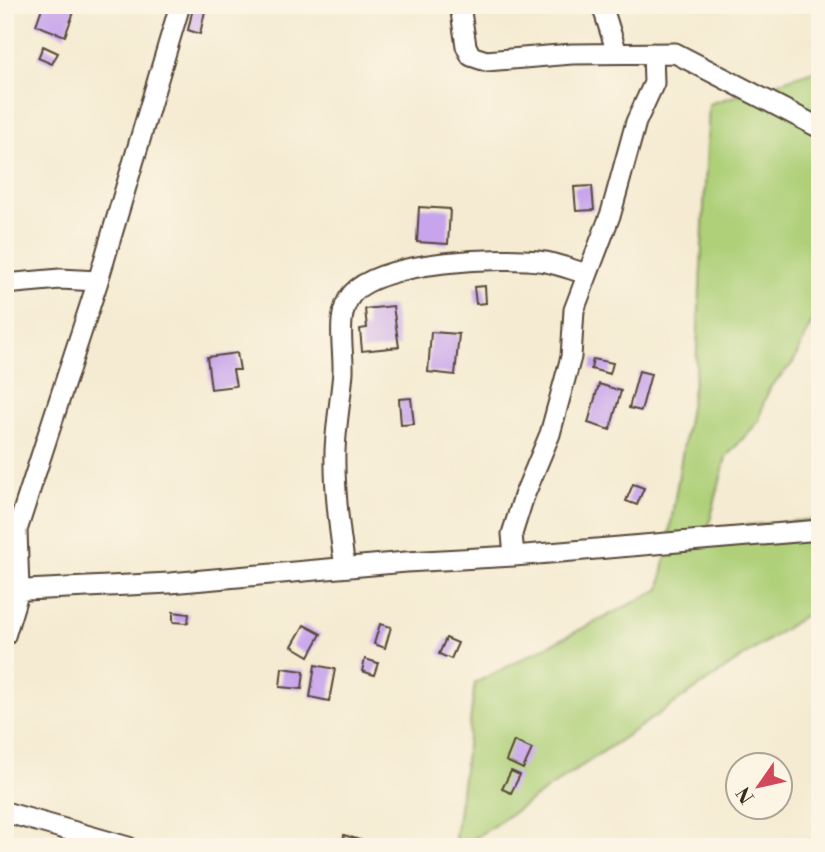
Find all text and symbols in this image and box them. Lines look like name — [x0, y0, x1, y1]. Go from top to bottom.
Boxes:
north arrow — [724, 750, 794, 820]
text: N — [732, 782, 760, 808]

